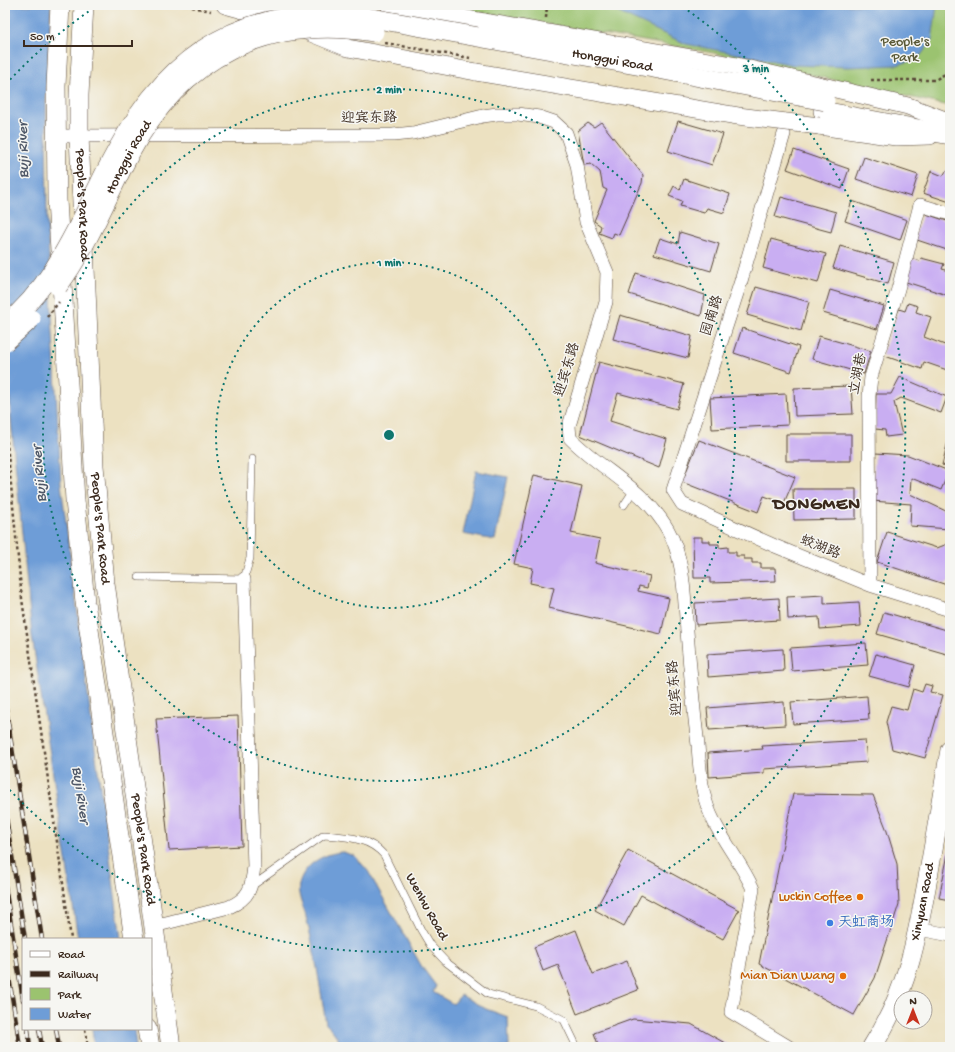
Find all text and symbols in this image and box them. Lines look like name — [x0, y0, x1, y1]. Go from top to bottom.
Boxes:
scale bar — [24, 22, 132, 48]
text: 50 m — [30, 31, 55, 45]
park label: People's Park — [880, 34, 930, 67]
street label: Honggui Road — [571, 45, 656, 77]
text: 3 min — [742, 63, 769, 77]
text: 2 min — [376, 84, 402, 98]
street label: 迎宾东路 — [341, 109, 397, 128]
street label: Honggui Road — [102, 116, 157, 197]
water label: Buji River — [14, 119, 33, 178]
street label: People's Park Road — [71, 147, 93, 263]
text: 1 min — [376, 257, 402, 271]
street label: 园南路 — [697, 293, 728, 339]
street label: 迎宾东路 — [551, 340, 584, 399]
street label: 立湖巷 — [846, 351, 872, 396]
centre of rings — [382, 428, 396, 442]
water label: Buji River — [28, 442, 51, 503]
street label: People's Park Road — [86, 471, 114, 587]
district label: DONGMEN — [771, 495, 861, 516]
street label: 蛟湖路 — [797, 531, 843, 564]
street label: 迎宾东路 — [664, 659, 687, 717]
water label: Buji River — [67, 766, 93, 827]
street label: People's Park Road — [126, 792, 159, 908]
street label: Xinyuan Road — [907, 860, 939, 943]
street label: Wenhu Road — [401, 871, 452, 945]
place label: Luckin Coffee — [778, 889, 853, 906]
marker: Luckin Coffee — [855, 892, 865, 902]
place label: 天虹商场 — [838, 914, 894, 932]
marker: 天虹商场 — [825, 918, 835, 928]
legend — [22, 938, 152, 1030]
text: Road — [58, 949, 85, 963]
place label: Mian Dian Wang — [740, 968, 835, 985]
text: Railway — [58, 969, 98, 983]
marker: Mian Dian Wang — [838, 971, 848, 981]
text: Park — [57, 989, 83, 1003]
north arrow — [893, 990, 933, 1030]
text: N — [909, 996, 917, 1008]
text: Water — [58, 1009, 92, 1023]

